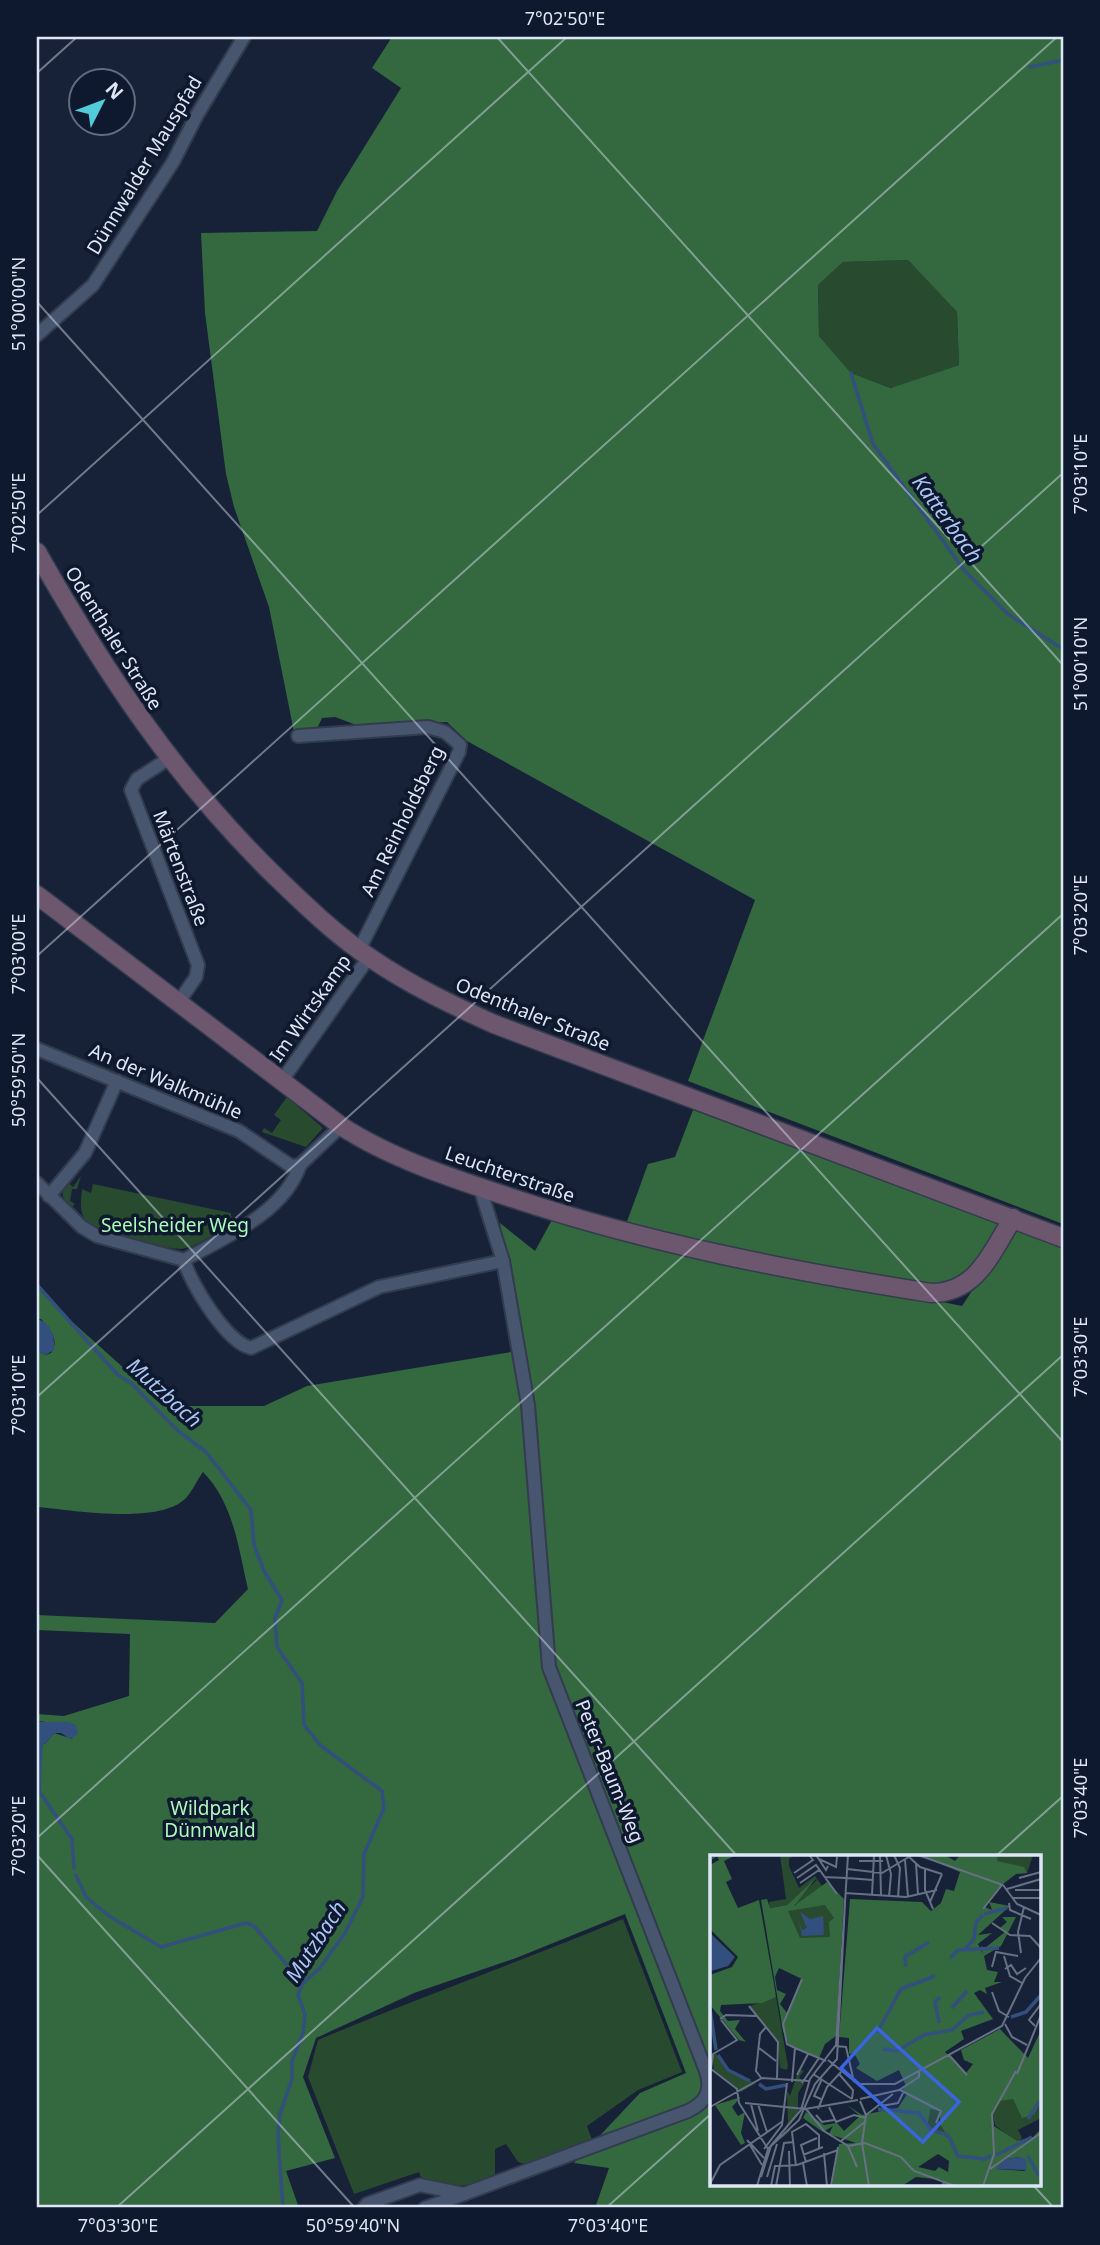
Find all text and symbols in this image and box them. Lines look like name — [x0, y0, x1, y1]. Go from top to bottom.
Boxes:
text: 7°02'50"E — [525, 6, 605, 30]
north arrow — [66, 66, 136, 136]
street label: Dünnwalder Mauspfad — [80, 71, 208, 259]
text: N — [100, 76, 129, 105]
text: 51°00'00"N — [6, 257, 30, 351]
text: 7°03'10"E — [1068, 434, 1092, 514]
water label: Katterbach — [906, 469, 989, 568]
text: 7°02'50"E — [6, 473, 30, 553]
street label: Odenthaler Straße — [59, 561, 169, 715]
text: 51°00'10"N — [1068, 617, 1092, 711]
street label: Am Reinholdsberg — [354, 741, 450, 901]
street label: Märtenstraße — [147, 806, 215, 930]
text: 7°03'20"E — [1068, 875, 1092, 955]
text: 7°03'00"E — [6, 914, 30, 994]
street label: Im Wirtskamp — [263, 949, 357, 1067]
street label: Odenthaler Straße — [452, 971, 614, 1057]
text: 50°59'50"N — [6, 1033, 30, 1127]
street label: An der Walkmühle — [85, 1037, 247, 1125]
street label: Leuchterstraße — [442, 1140, 578, 1208]
park label: Seelsheider Weg — [101, 1212, 249, 1238]
text: 7°03'30"E — [1068, 1317, 1092, 1397]
water label: Mutzbach — [121, 1351, 208, 1433]
text: 7°03'10"E — [6, 1355, 30, 1435]
street label: Peter-Baum-Weg — [569, 1696, 651, 1846]
text: 7°03'40"E — [1068, 1758, 1092, 1838]
park label: Wildpark Dünnwald — [164, 1795, 256, 1843]
text: 7°03'20"E — [6, 1796, 30, 1876]
inset map — [710, 1855, 1040, 2186]
water label: Mutzbach — [278, 1895, 352, 1988]
text: 7°03'30"E — [78, 2213, 158, 2237]
text: 50°59'40"N — [306, 2213, 400, 2237]
text: 7°03'40"E — [568, 2213, 648, 2237]

